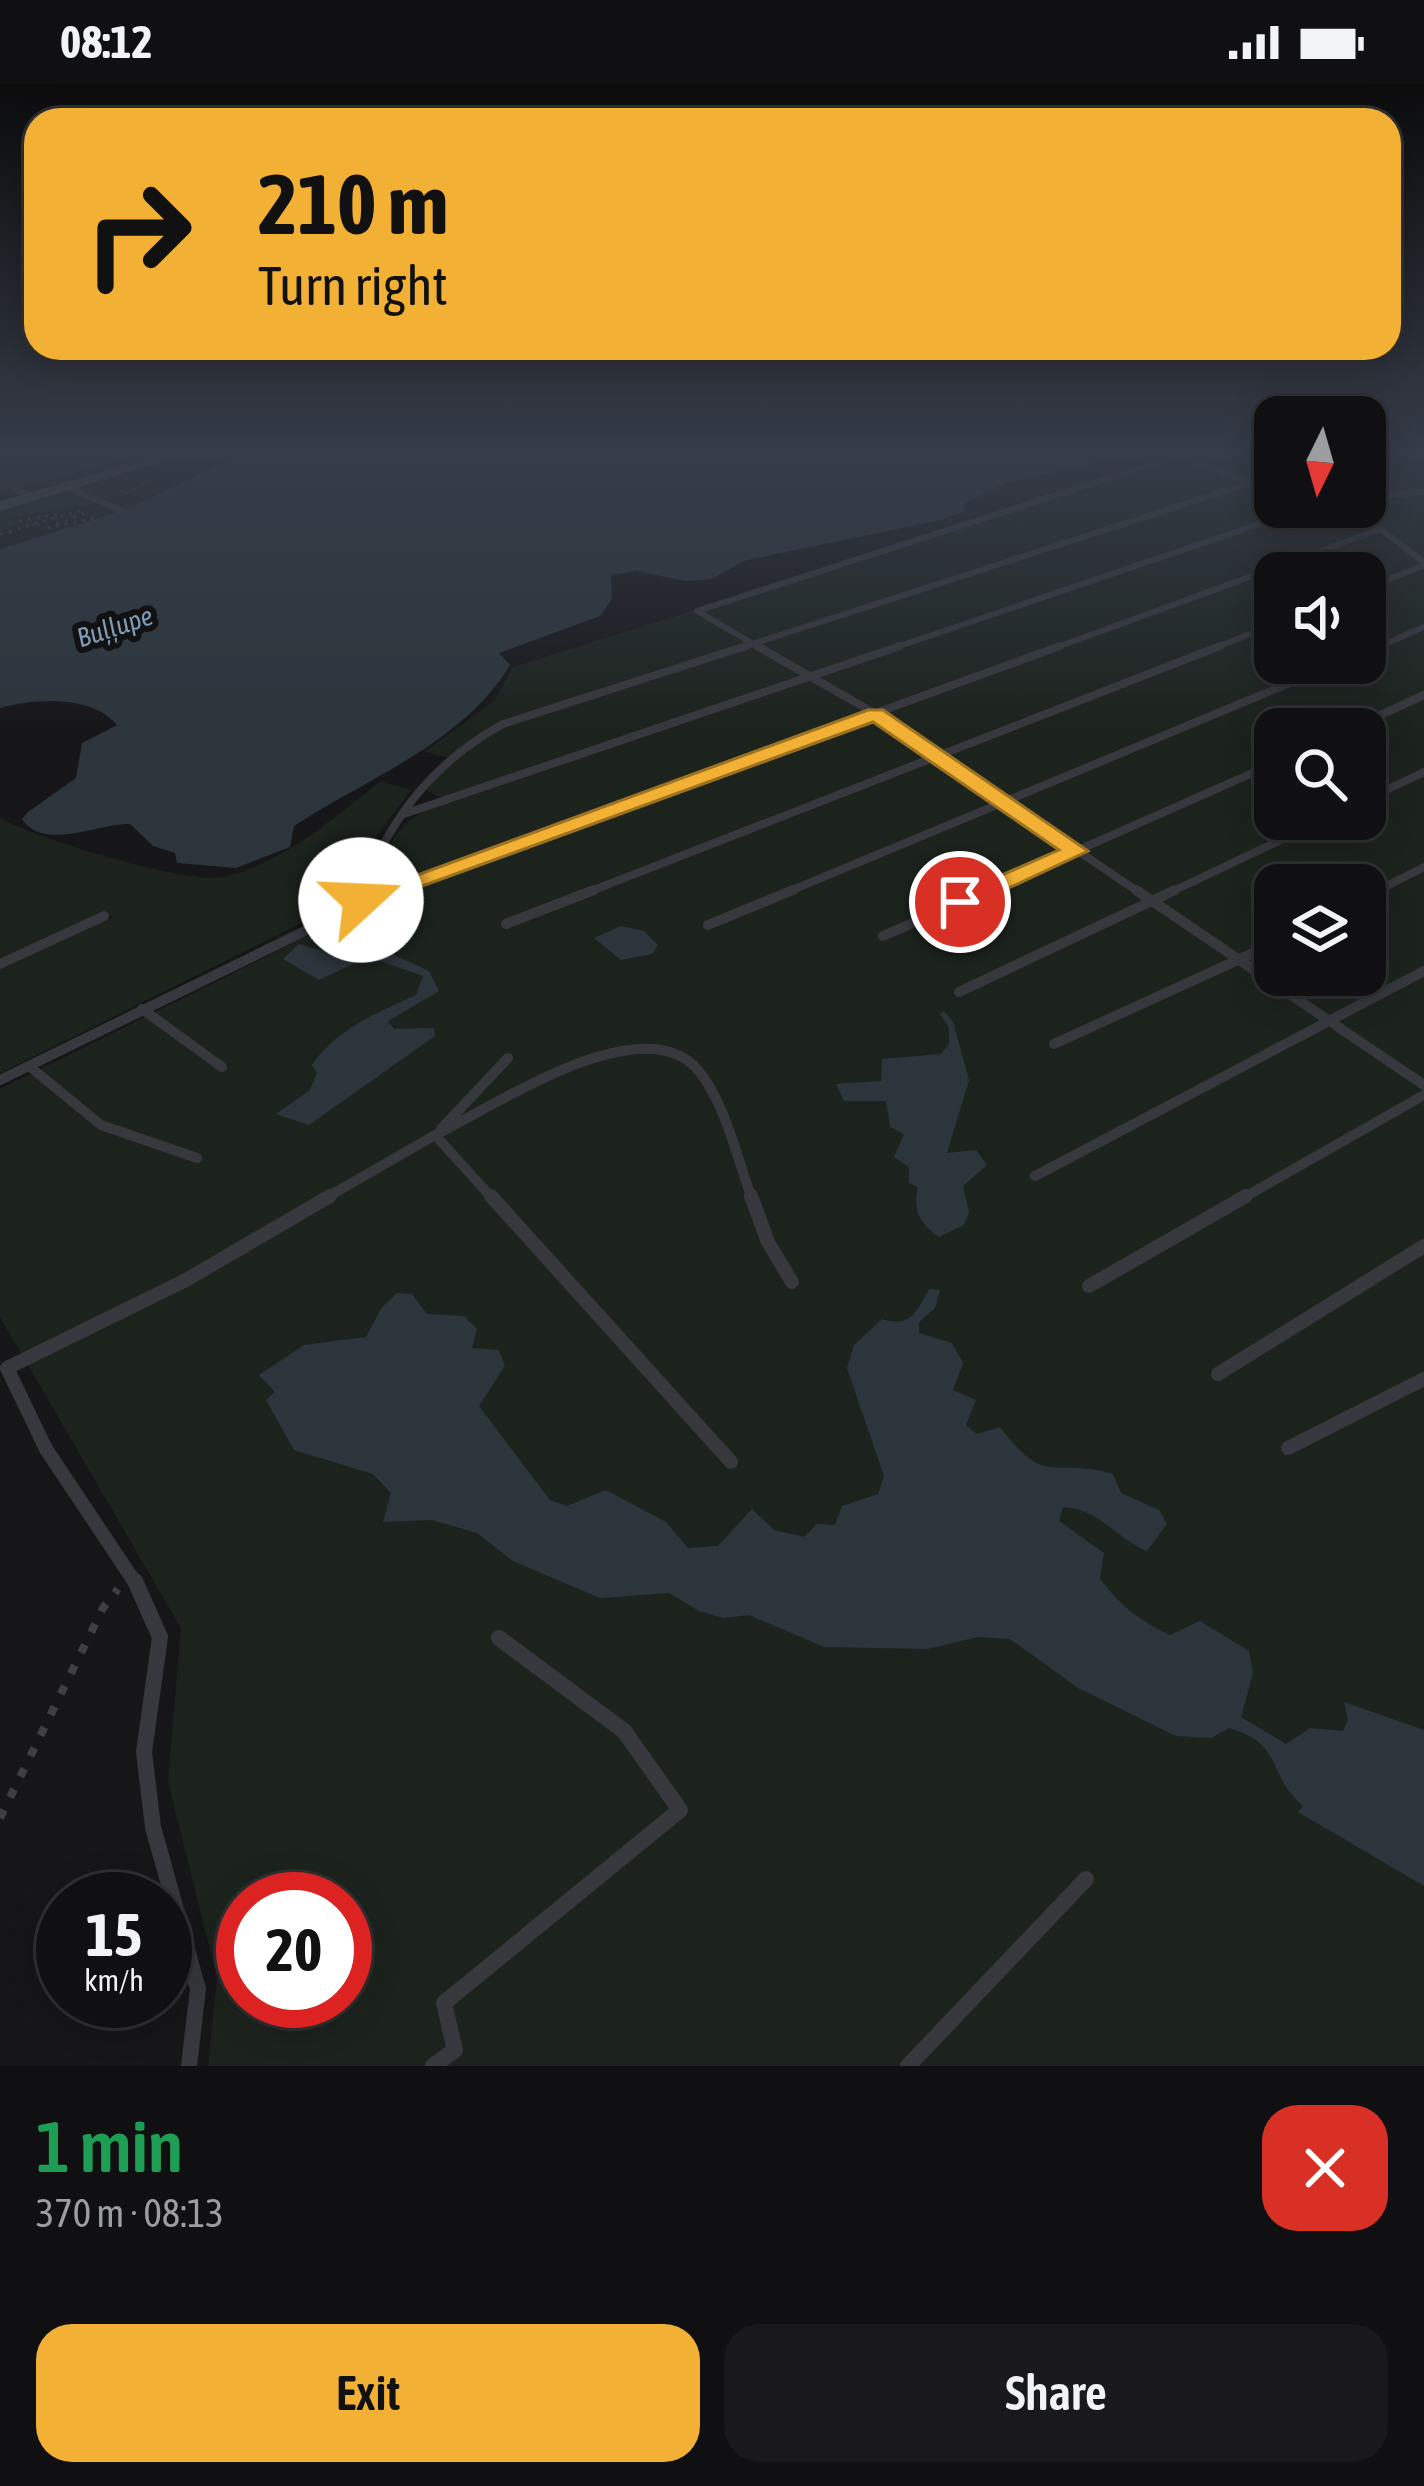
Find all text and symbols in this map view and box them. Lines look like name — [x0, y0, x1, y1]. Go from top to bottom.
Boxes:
text: 08:12 — [60, 16, 153, 68]
icon: right — [60, 156, 216, 312]
text: 210 m — [258, 156, 448, 252]
text: Turn right — [258, 255, 448, 316]
north arrow — [1254, 396, 1386, 528]
map controls — [1254, 396, 1386, 996]
button: sound — [1254, 552, 1386, 684]
water label: Buļļupe — [73, 600, 157, 653]
button: search — [1254, 708, 1386, 840]
position arrow — [298, 837, 424, 963]
pin — [909, 851, 1011, 953]
button: layers — [1254, 864, 1386, 996]
icon: arrive — [927, 869, 993, 935]
speed limit sign: 20 — [216, 1872, 372, 2028]
text: 15 — [86, 1900, 142, 1969]
text: km/h — [84, 1963, 144, 1997]
text: 1 min — [36, 2105, 183, 2187]
button: close — [1262, 2105, 1388, 2231]
text: 370 m · 08:13 — [36, 2191, 224, 2235]
button: Exit — [36, 2324, 700, 2462]
button: Share — [724, 2324, 1388, 2462]

